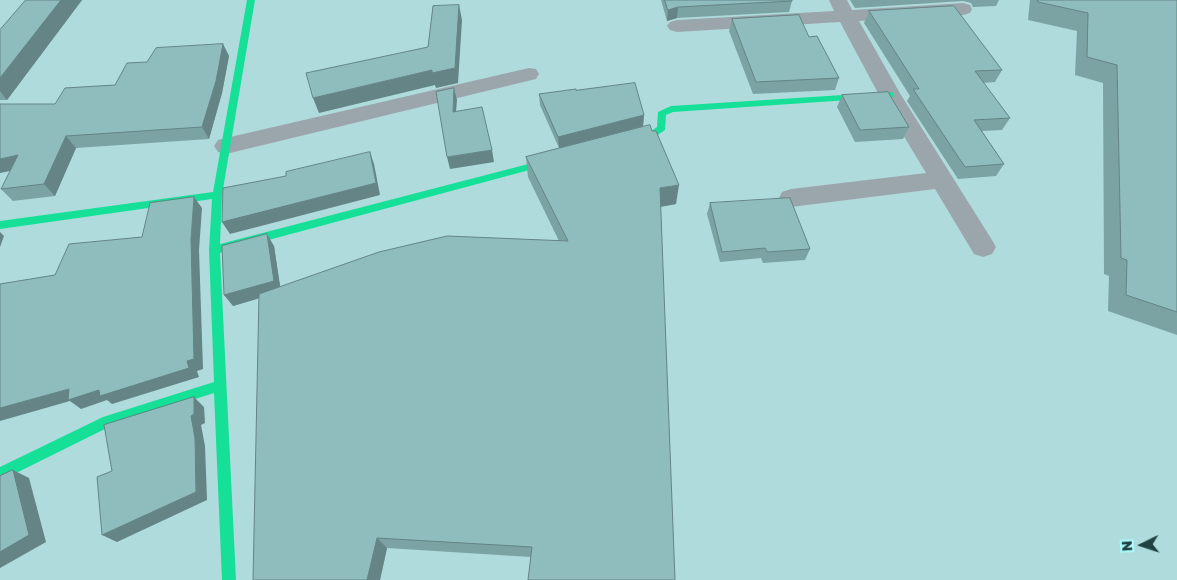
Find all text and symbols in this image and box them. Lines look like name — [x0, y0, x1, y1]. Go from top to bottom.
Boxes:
north arrow — [1117, 520, 1167, 570]
text: N — [1118, 540, 1135, 552]

